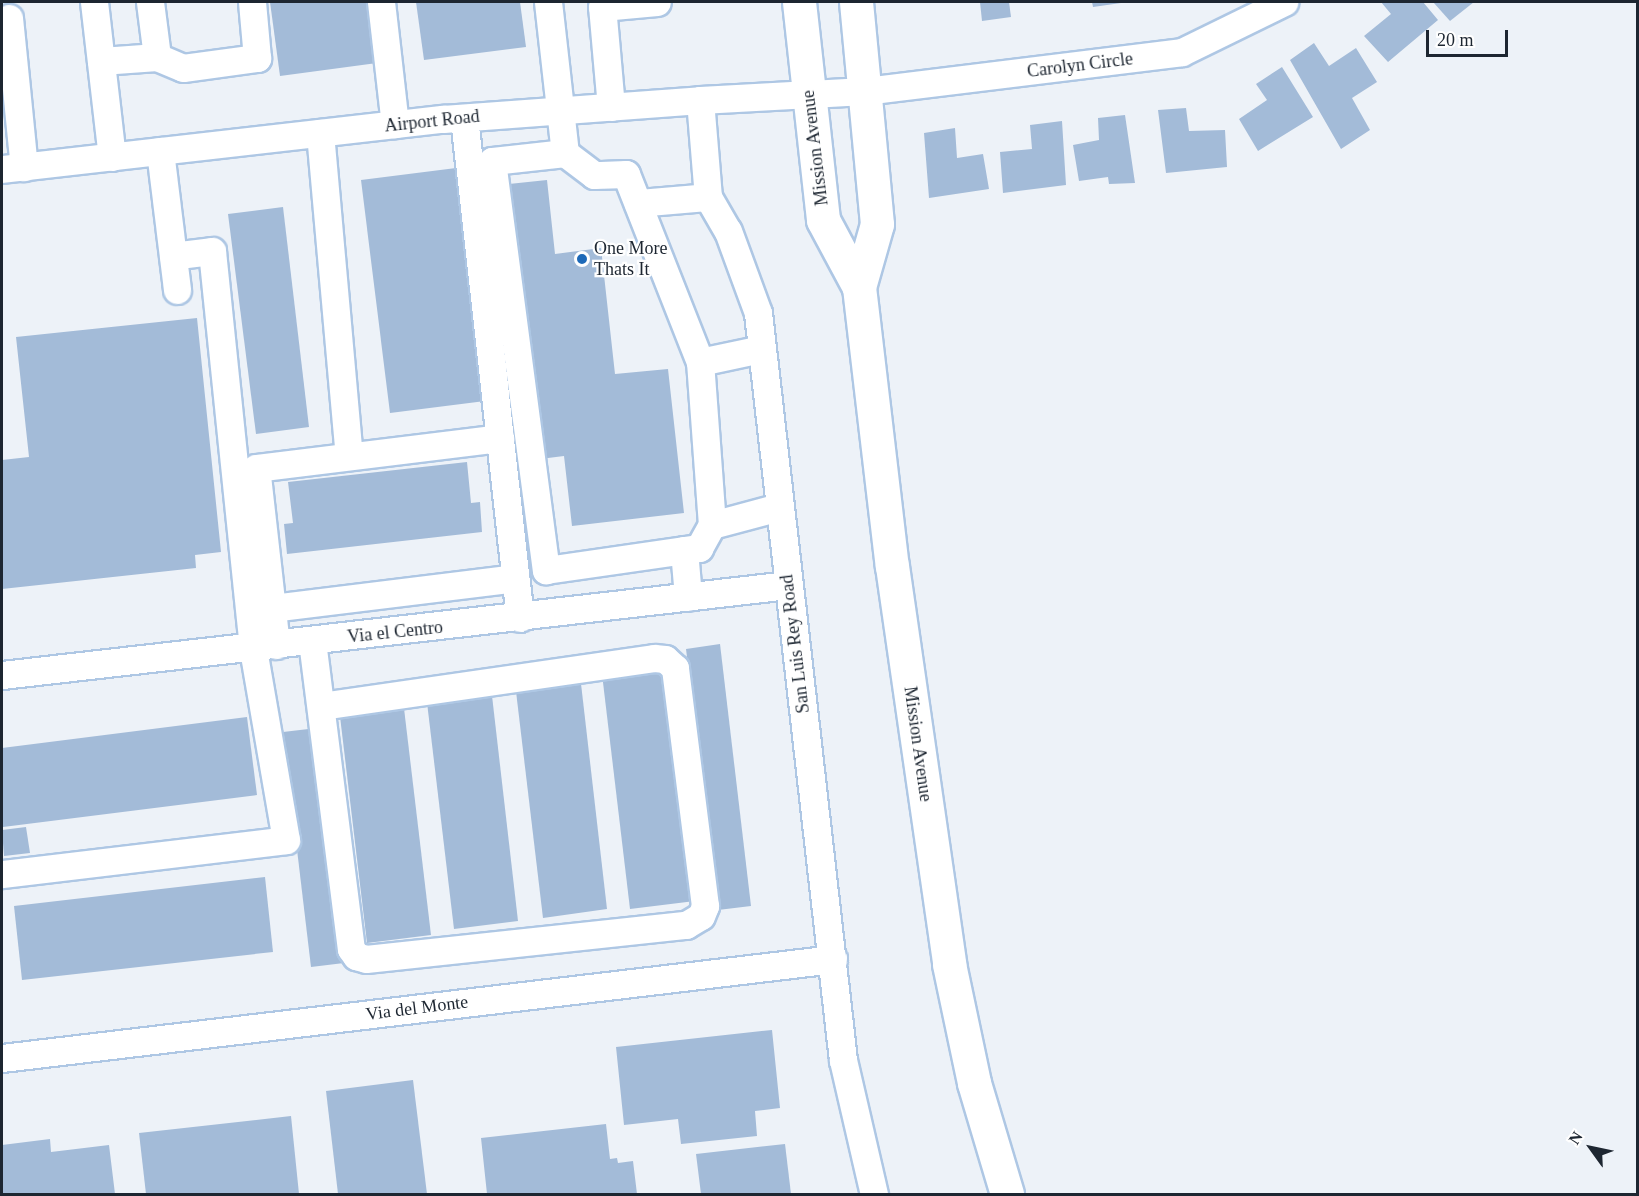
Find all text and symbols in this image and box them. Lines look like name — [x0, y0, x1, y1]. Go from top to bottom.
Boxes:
scale bar — [1429, 18, 1512, 56]
text: 20 m — [1437, 30, 1474, 50]
street label: Carolyn Circle — [1026, 48, 1134, 82]
street label: Mission Avenue — [797, 89, 833, 207]
street label: Airport Road — [383, 105, 481, 137]
place label: One More Thats It — [594, 238, 667, 280]
marker: One More Thats It — [575, 252, 589, 266]
street label: San Luis Rey Road — [776, 573, 814, 715]
street label: Via el Centro — [346, 616, 444, 648]
street label: Mission Avenue — [899, 684, 937, 804]
street label: Via del Monte — [365, 991, 469, 1025]
north arrow — [1561, 1118, 1621, 1178]
text: N — [1565, 1128, 1586, 1147]

